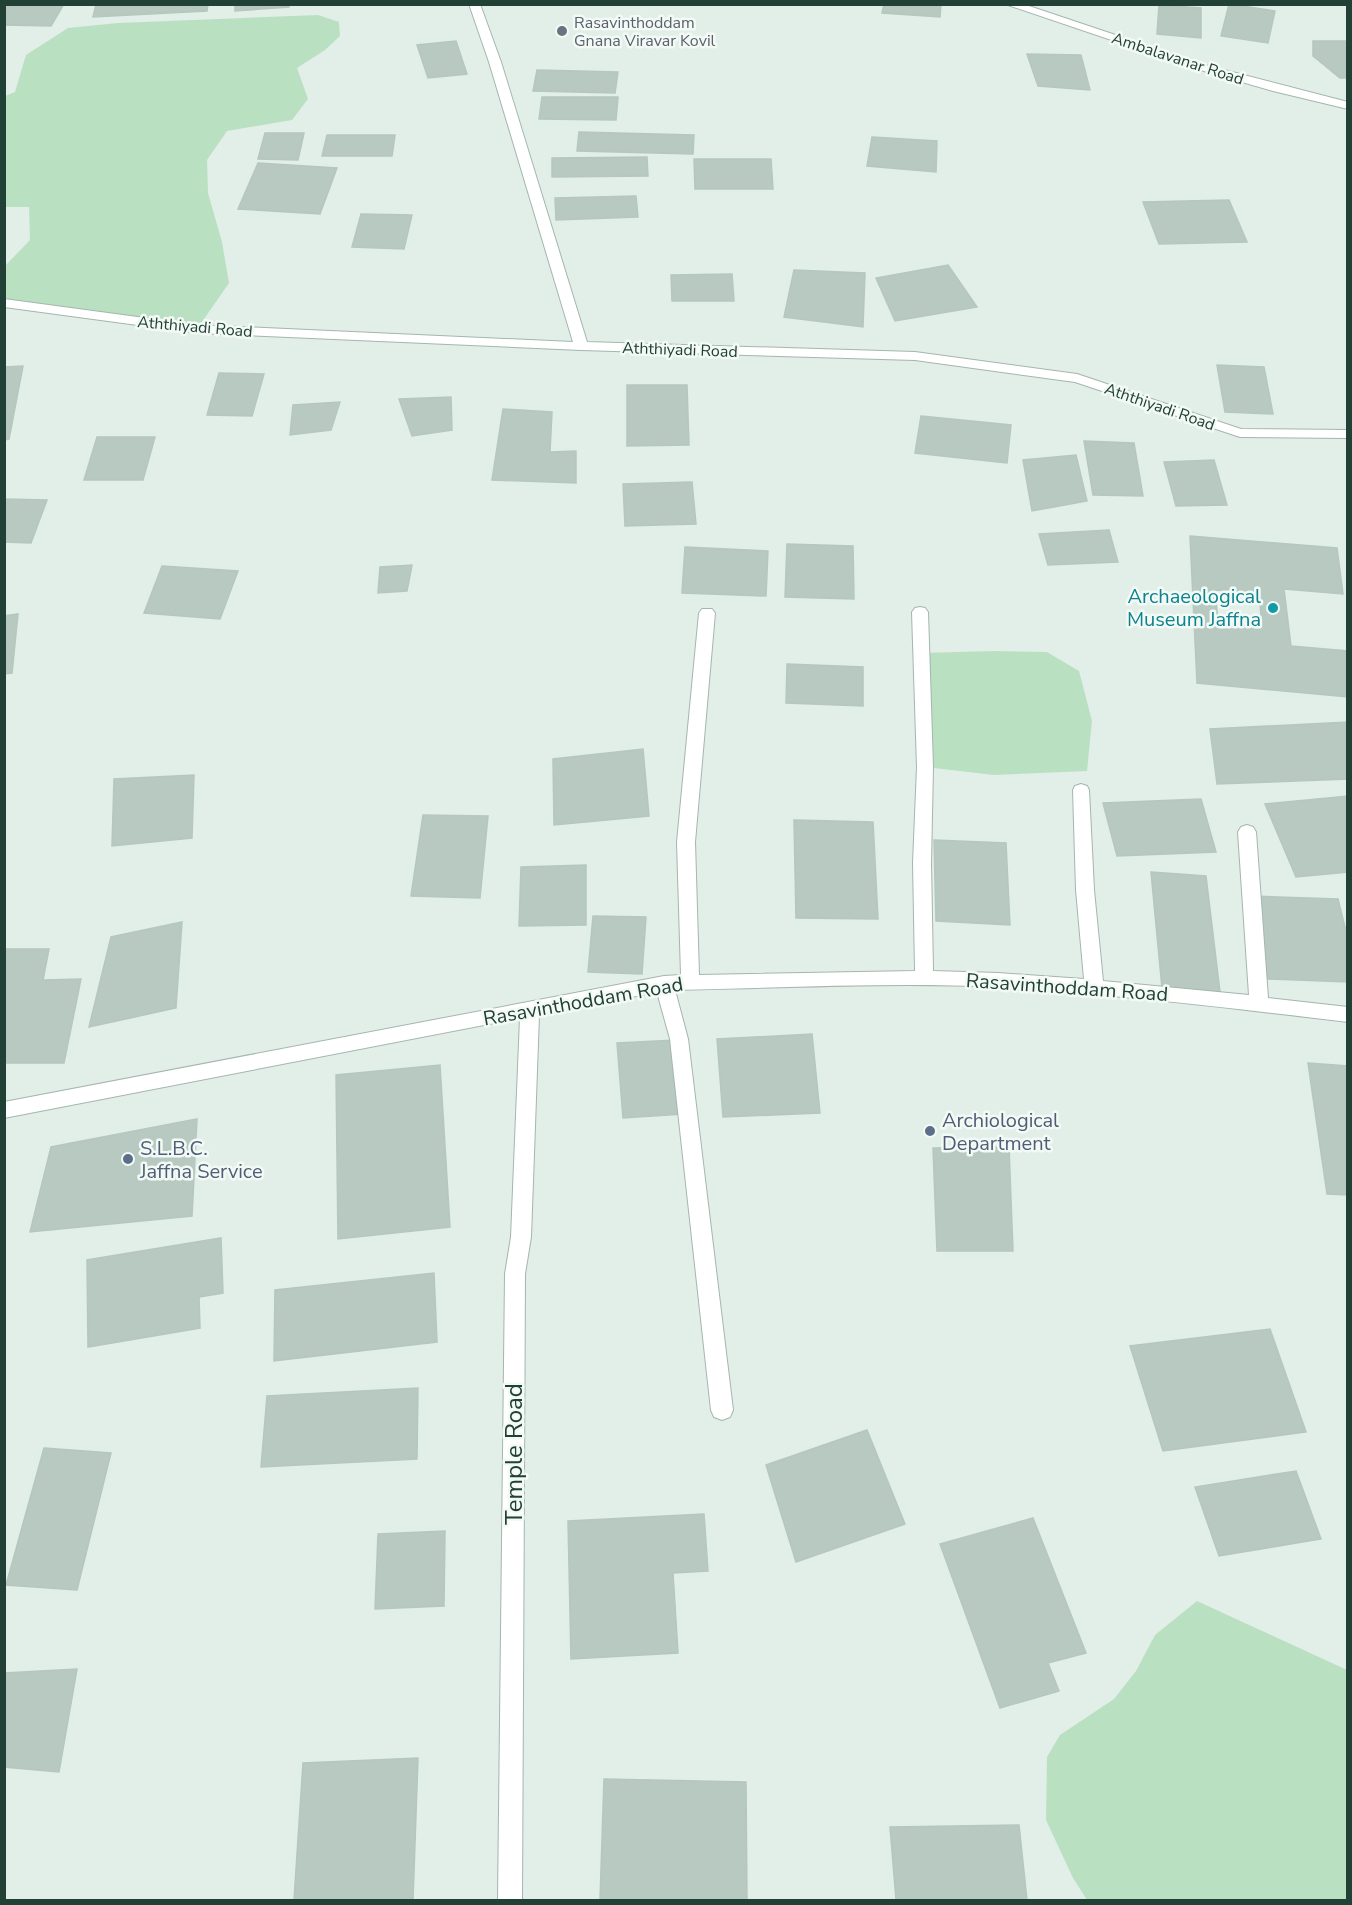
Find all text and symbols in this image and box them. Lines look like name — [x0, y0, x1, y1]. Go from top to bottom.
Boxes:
place label: Rasavinthoddam Gnana Viravar Kovil — [574, 12, 716, 52]
marker: Rasavinthoddam Gnana Viravar Kovil — [555, 24, 569, 38]
street label: Ambalavanar Road — [1109, 27, 1246, 91]
street label: Aththiyadi Road — [136, 311, 253, 343]
street label: Aththiyadi Road — [622, 337, 738, 363]
street label: Aththiyadi Road — [1101, 378, 1218, 436]
place label: Archaeological Museum Jaffna — [1127, 583, 1261, 633]
marker: Archaeological Museum Jaffna — [1266, 601, 1280, 615]
street label: Rasavinthoddam Road — [965, 967, 1169, 1008]
street label: Rasavinthoddam Road — [481, 971, 685, 1032]
place label: Archiological Department — [942, 1107, 1059, 1157]
marker: Archiological Department — [923, 1124, 937, 1138]
place label: S.L.B.C. Jaffna Service — [139, 1135, 263, 1185]
marker: S.L.B.C. Jaffna Service — [121, 1152, 135, 1166]
street label: Temple Road — [498, 1383, 530, 1525]

